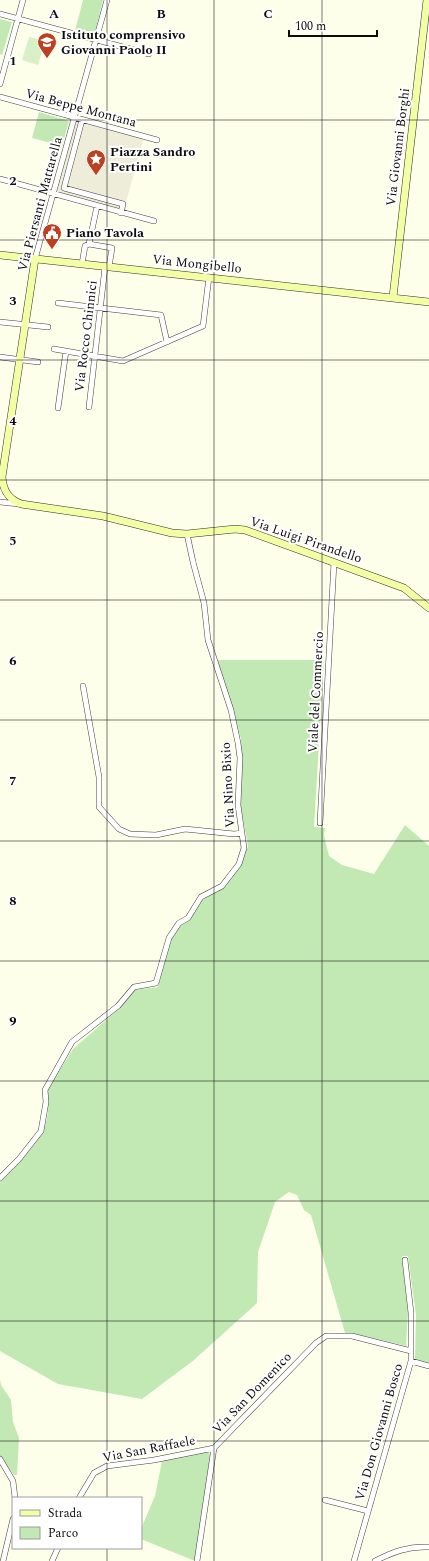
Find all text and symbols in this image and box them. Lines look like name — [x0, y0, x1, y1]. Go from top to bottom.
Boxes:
text: A — [49, 4, 59, 24]
text: B — [156, 4, 166, 24]
text: C — [263, 4, 273, 24]
scale bar — [289, 12, 377, 38]
text: 100 m — [295, 17, 326, 36]
place label: Istituto comprensivo Giovanni Paolo II — [61, 25, 185, 60]
school or university icon: Istituto comprensivo Giovanni Paolo II — [36, 31, 58, 59]
text: 1 — [9, 51, 17, 71]
street label: Via Beppe Montana — [23, 84, 139, 133]
street label: Via Giovanni Borghi — [381, 87, 415, 207]
street label: Via Piersanti Mattarella — [12, 134, 68, 273]
place label: Piazza Sandro Pertini — [110, 142, 195, 177]
place icon: Piazza Sandro Pertini — [85, 148, 107, 176]
text: 2 — [9, 171, 17, 191]
public building icon: Piano Tavola — [41, 222, 63, 250]
place label: Piano Tavola — [66, 223, 144, 243]
street label: Via Mongibello — [151, 249, 243, 279]
street label: Via Rocco Chinnici — [69, 279, 103, 393]
text: 3 — [9, 291, 17, 311]
text: 4 — [9, 411, 17, 431]
street label: Via Luigi Pirandello — [247, 511, 365, 569]
text: 5 — [9, 531, 17, 551]
street label: Viale del Commercio — [303, 631, 329, 753]
text: 6 — [9, 651, 17, 671]
street label: Via Nino Bixio — [216, 742, 240, 828]
text: 7 — [9, 771, 17, 791]
text: 8 — [9, 891, 17, 911]
text: 9 — [9, 1011, 17, 1031]
street label: Via San Domenico — [208, 1348, 296, 1438]
street label: Via Don Giovanni Bosco — [350, 1361, 408, 1503]
street label: Via San Raffaele — [101, 1430, 197, 1468]
legend — [12, 1497, 142, 1549]
text: Strada — [48, 1504, 82, 1523]
text: Parco — [48, 1524, 78, 1543]

